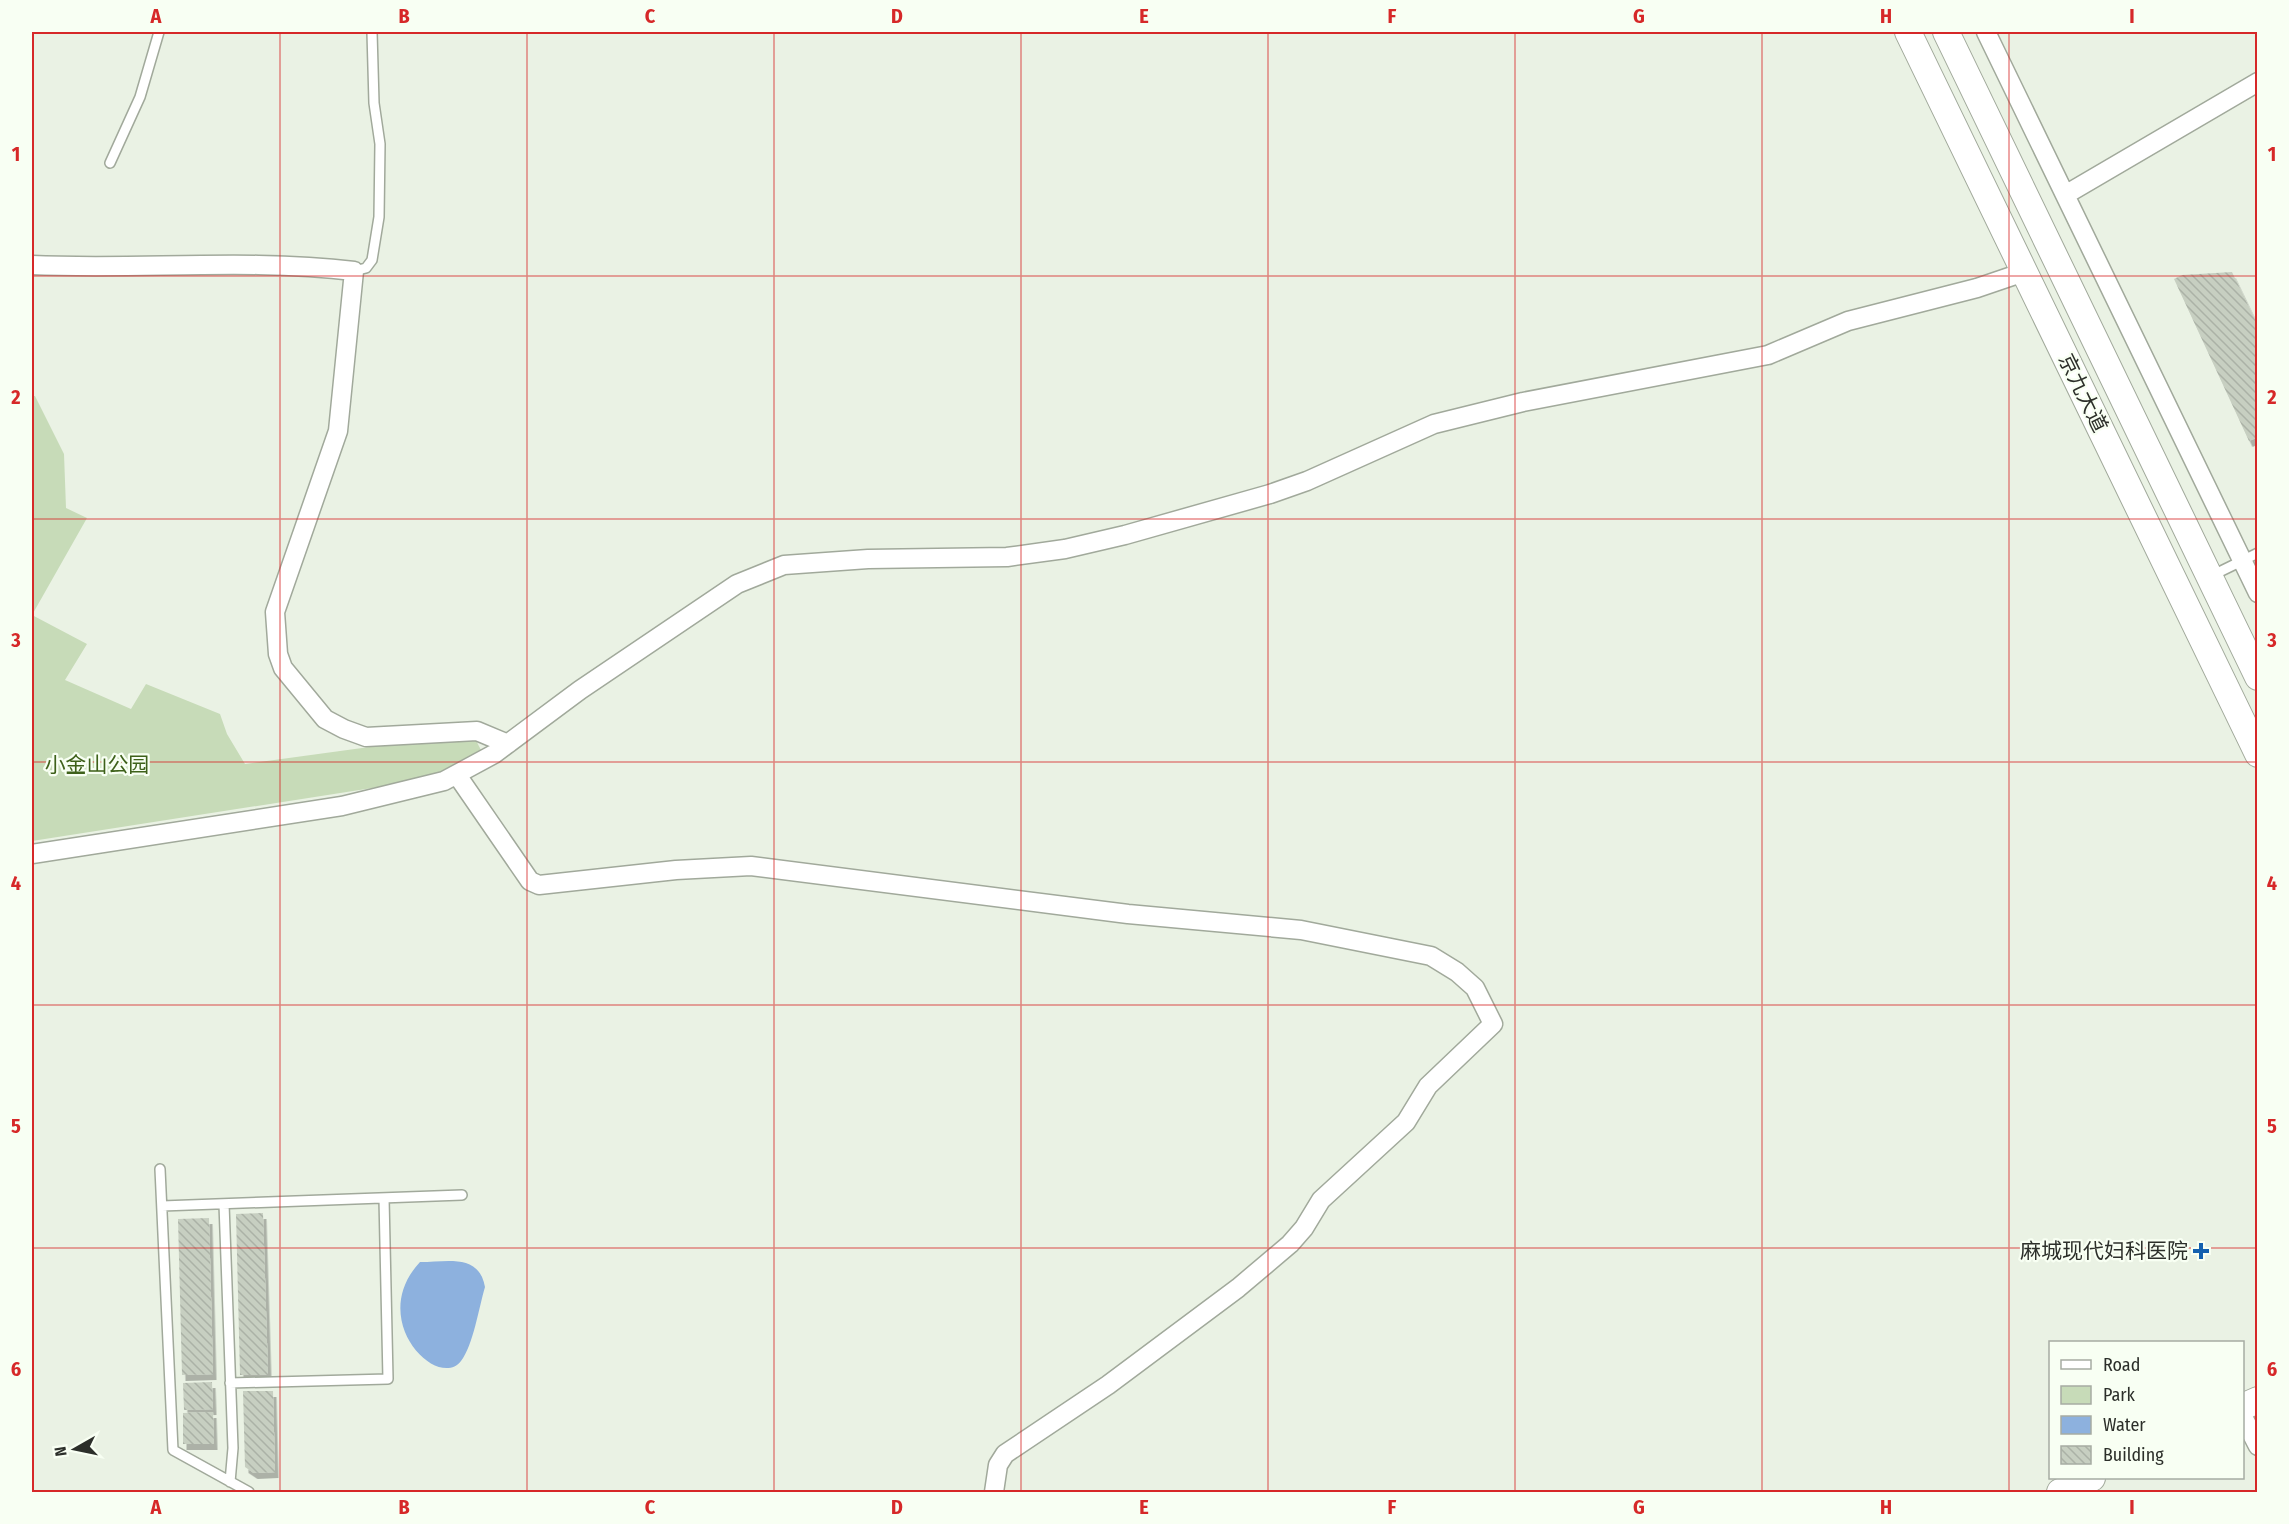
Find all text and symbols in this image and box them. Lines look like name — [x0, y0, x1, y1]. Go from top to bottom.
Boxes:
text: A — [150, 4, 163, 28]
text: B — [398, 4, 410, 28]
text: C — [645, 4, 656, 28]
text: D — [891, 4, 903, 28]
text: E — [1139, 4, 1149, 28]
text: F — [1388, 4, 1397, 28]
text: G — [1633, 4, 1645, 28]
text: H — [1880, 4, 1892, 28]
text: I — [2129, 4, 2135, 28]
text: 1 — [12, 142, 20, 166]
text: 1 — [2268, 142, 2276, 166]
street label: 京九大道 — [2053, 350, 2113, 436]
text: 2 — [10, 385, 21, 409]
text: 2 — [2266, 385, 2277, 409]
text: 3 — [10, 628, 21, 652]
text: 3 — [2266, 628, 2277, 652]
park label: 小金山公园 — [45, 752, 150, 778]
text: 4 — [11, 871, 21, 895]
text: 4 — [2267, 871, 2277, 895]
text: 5 — [11, 1114, 21, 1138]
text: 5 — [2267, 1114, 2277, 1138]
place label: 麻城现代妇科医院 — [2020, 1238, 2188, 1264]
marker: 麻城现代妇科医院 — [2192, 1242, 2210, 1260]
legend — [2049, 1341, 2244, 1479]
text: Road — [2103, 1354, 2140, 1376]
text: 6 — [11, 1357, 21, 1381]
text: 6 — [2267, 1357, 2277, 1381]
text: Park — [2103, 1384, 2136, 1406]
text: Water — [2103, 1414, 2146, 1436]
north arrow — [45, 1419, 105, 1479]
text: Building — [2103, 1444, 2164, 1466]
text: N — [51, 1445, 71, 1457]
text: A — [150, 1495, 163, 1519]
text: B — [398, 1495, 410, 1519]
text: C — [645, 1495, 656, 1519]
text: D — [891, 1495, 903, 1519]
text: E — [1139, 1495, 1149, 1519]
text: F — [1388, 1495, 1397, 1519]
text: G — [1633, 1495, 1645, 1519]
text: H — [1880, 1495, 1892, 1519]
text: I — [2129, 1495, 2135, 1519]

